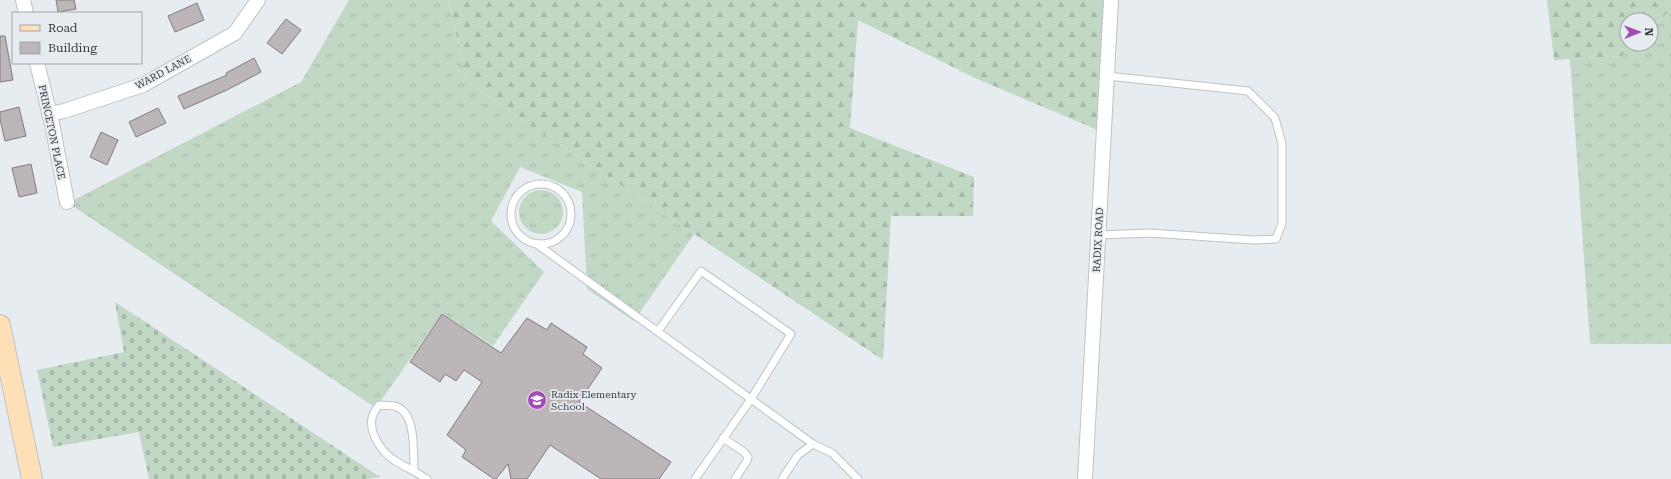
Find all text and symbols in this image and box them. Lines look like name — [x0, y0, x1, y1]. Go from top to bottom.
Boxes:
legend — [12, 12, 142, 64]
north arrow — [1619, 12, 1659, 52]
text: Road — [48, 21, 78, 35]
text: N — [1642, 27, 1655, 37]
text: Building — [48, 41, 97, 55]
street label: WARD LANE — [133, 53, 193, 91]
street label: PRINCETON PLACE — [37, 84, 67, 180]
street label: RADIX ROAD — [1091, 207, 1105, 273]
school or university icon: Radix Elementary School — [526, 389, 548, 411]
place label: Radix Elementary School — [551, 389, 637, 412]

